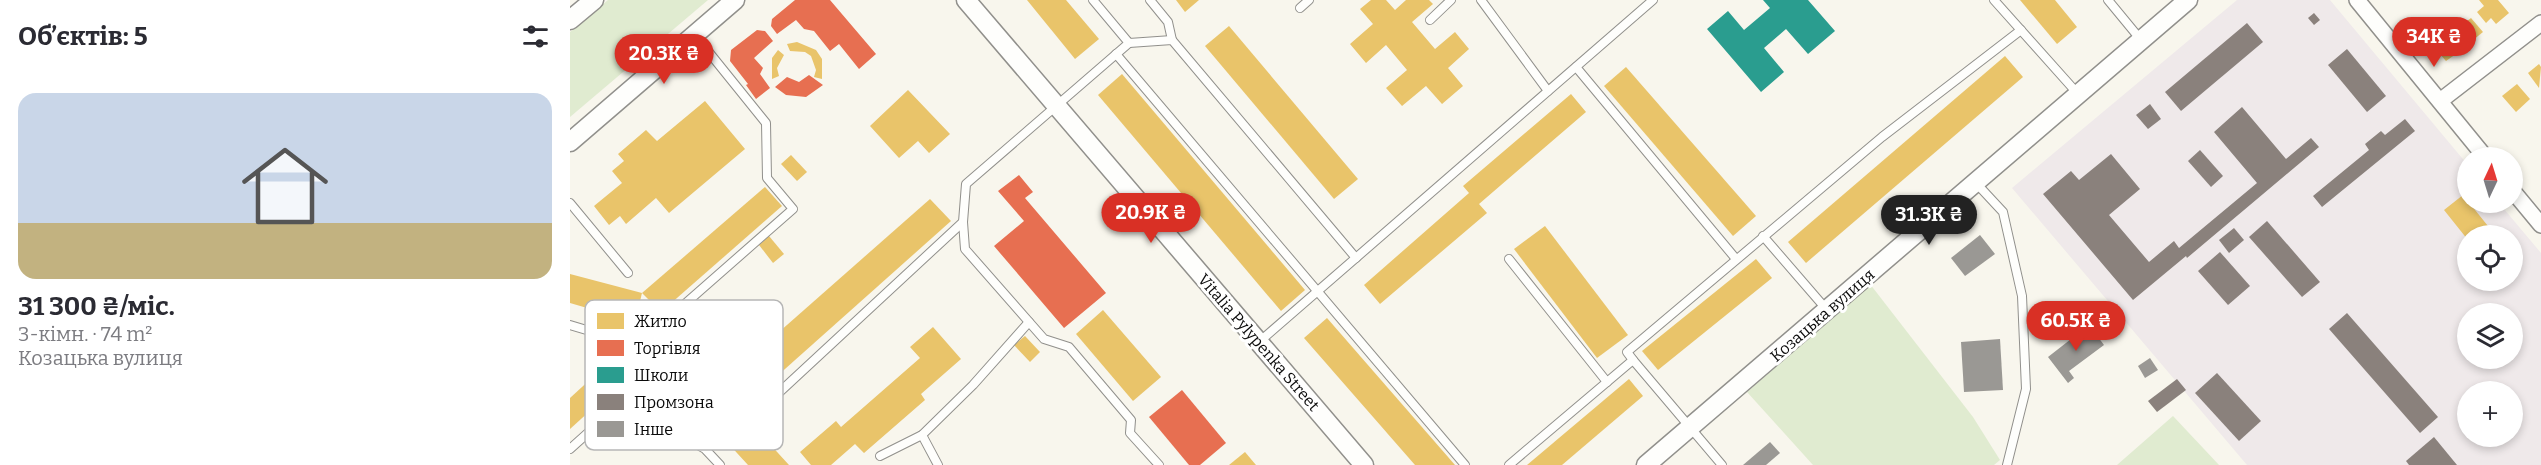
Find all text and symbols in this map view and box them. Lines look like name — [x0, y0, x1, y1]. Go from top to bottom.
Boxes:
pin: 34K ₴ — [2392, 17, 2476, 68]
icon: filters — [519, 20, 552, 53]
text: Об’єктів: 5 — [18, 21, 148, 52]
text: 34K ₴ — [2406, 24, 2462, 48]
pin: 20.3K ₴ — [609, 34, 719, 85]
text: 20.3K ₴ — [629, 41, 699, 65]
icon: home — [231, 132, 339, 240]
north arrow — [2457, 147, 2523, 213]
map controls — [2457, 147, 2523, 447]
pin: 20.9K ₴ — [1096, 193, 1206, 244]
pin: 31.3K ₴ — [1874, 195, 1984, 246]
text: 20.9K ₴ — [1115, 200, 1187, 224]
text: 31.3K ₴ — [1895, 202, 1963, 226]
button: locate — [2457, 225, 2523, 291]
street label: Козацька вулиця — [1766, 265, 1878, 366]
street label: Vitalia Pylypenka Street — [1194, 270, 1323, 415]
text: 31 300 ₴/міс. — [18, 291, 175, 322]
legend — [585, 300, 783, 450]
pin: 60.5K ₴ — [2021, 301, 2131, 352]
button: layers — [2457, 303, 2523, 369]
text: 60.5K ₴ — [2040, 308, 2112, 332]
text: Житло — [634, 312, 687, 331]
text: 3-кімн. · 74 m² — [18, 322, 152, 346]
text: Торгівля — [634, 339, 701, 358]
text: Козацька вулиця — [18, 346, 183, 370]
text: Школи — [634, 366, 688, 385]
button: + — [2457, 381, 2523, 447]
text: Промзона — [634, 393, 714, 412]
text: Інше — [634, 420, 673, 439]

